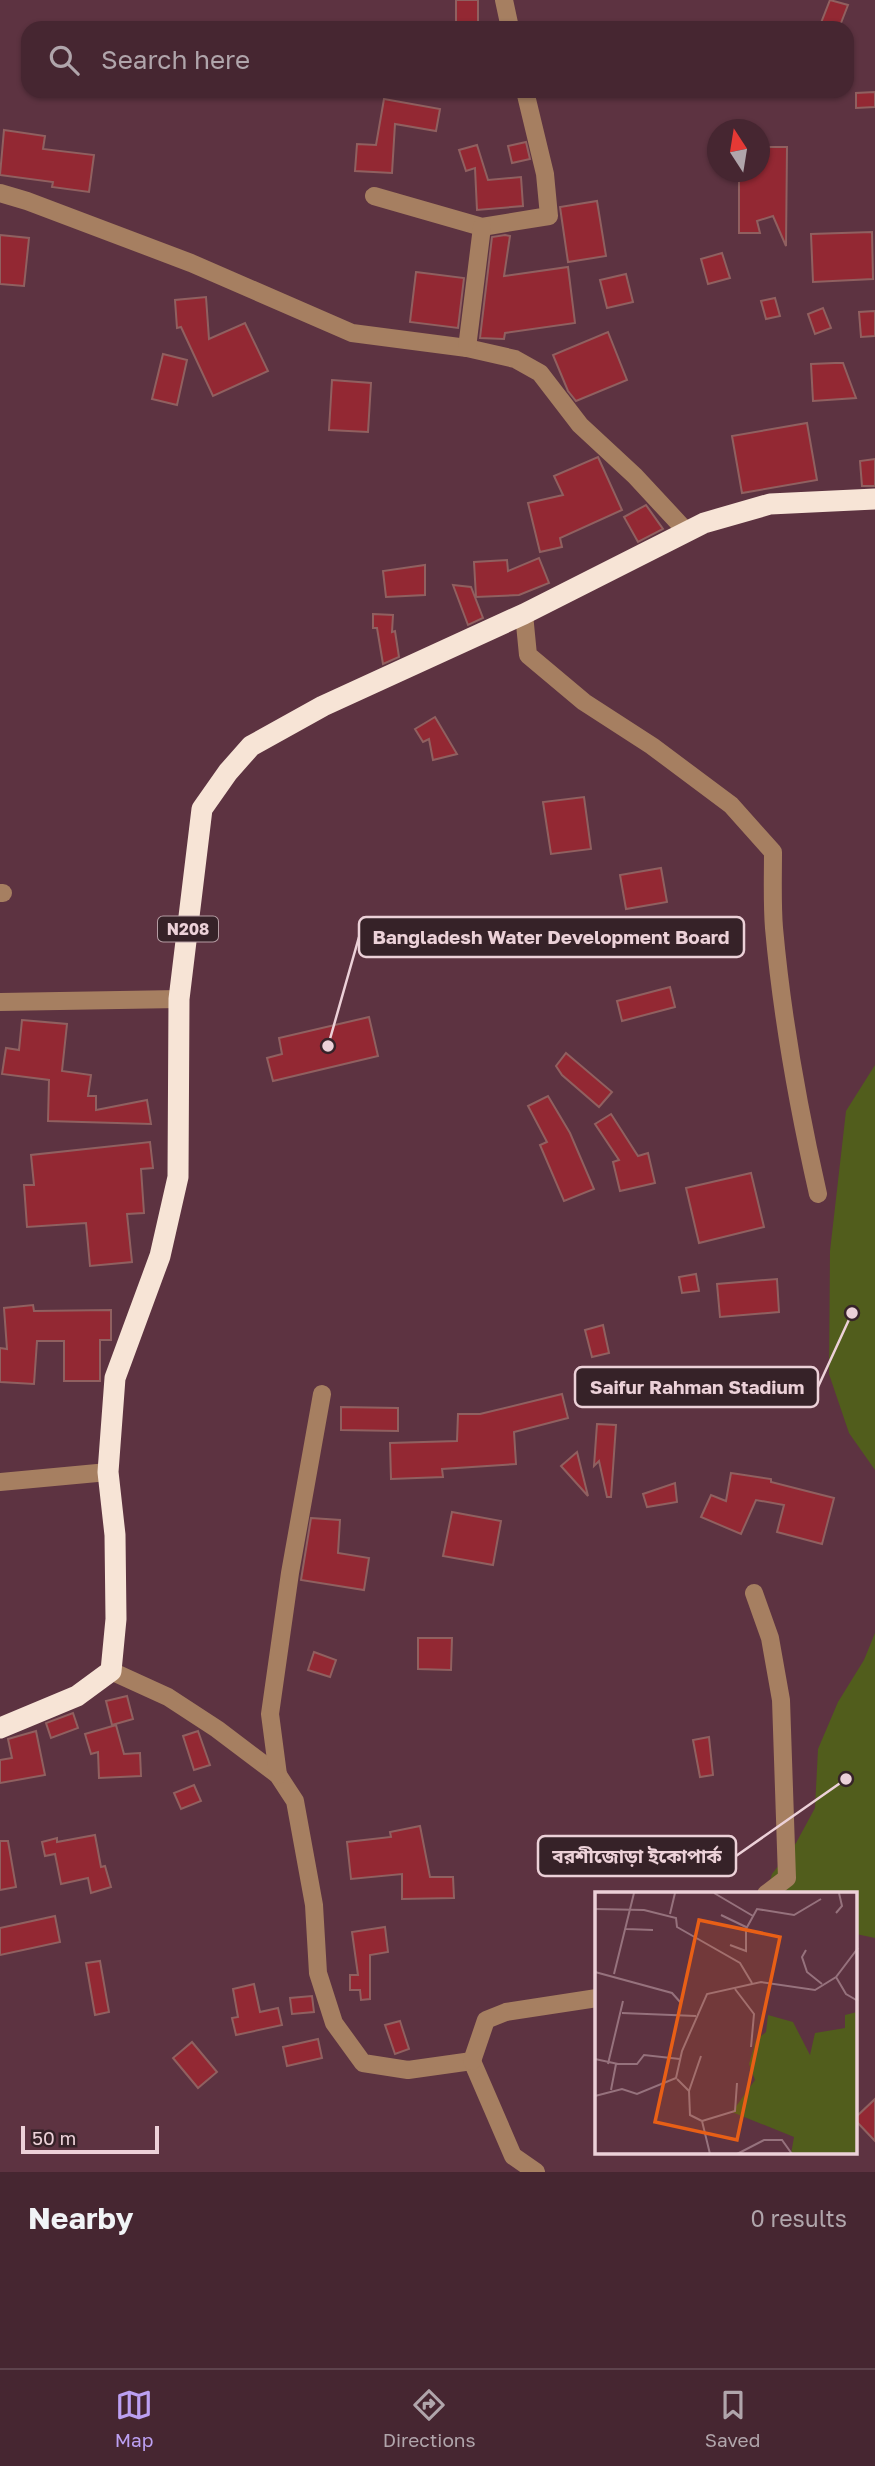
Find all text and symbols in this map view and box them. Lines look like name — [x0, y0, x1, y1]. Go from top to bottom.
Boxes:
search box — [21, 21, 854, 98]
icon: search — [45, 41, 83, 79]
text: Search here — [101, 44, 250, 75]
north arrow — [707, 119, 770, 182]
road number: N208 — [158, 917, 218, 942]
callout: Bangladesh Water Development Board — [359, 917, 744, 957]
text: Bangladesh Water Development Board — [372, 925, 730, 948]
callout: Saifur Rahman Stadium — [575, 1367, 818, 1407]
text: Saifur Rahman Stadium — [590, 1375, 804, 1398]
callout: বরশীজোড়া ইকোপার্ক — [538, 1836, 736, 1876]
text: বরশীজোড়া ইকোপার্ক — [551, 1844, 722, 1867]
inset map — [595, 1892, 858, 2154]
scale bar — [21, 2123, 159, 2155]
text: 50 m — [32, 2126, 76, 2149]
text: Nearby — [28, 2200, 133, 2236]
text: 0 results — [751, 2204, 847, 2232]
tab: Map — [115, 2386, 153, 2451]
tab: Directions — [383, 2386, 476, 2451]
tab: Saved — [705, 2386, 760, 2451]

